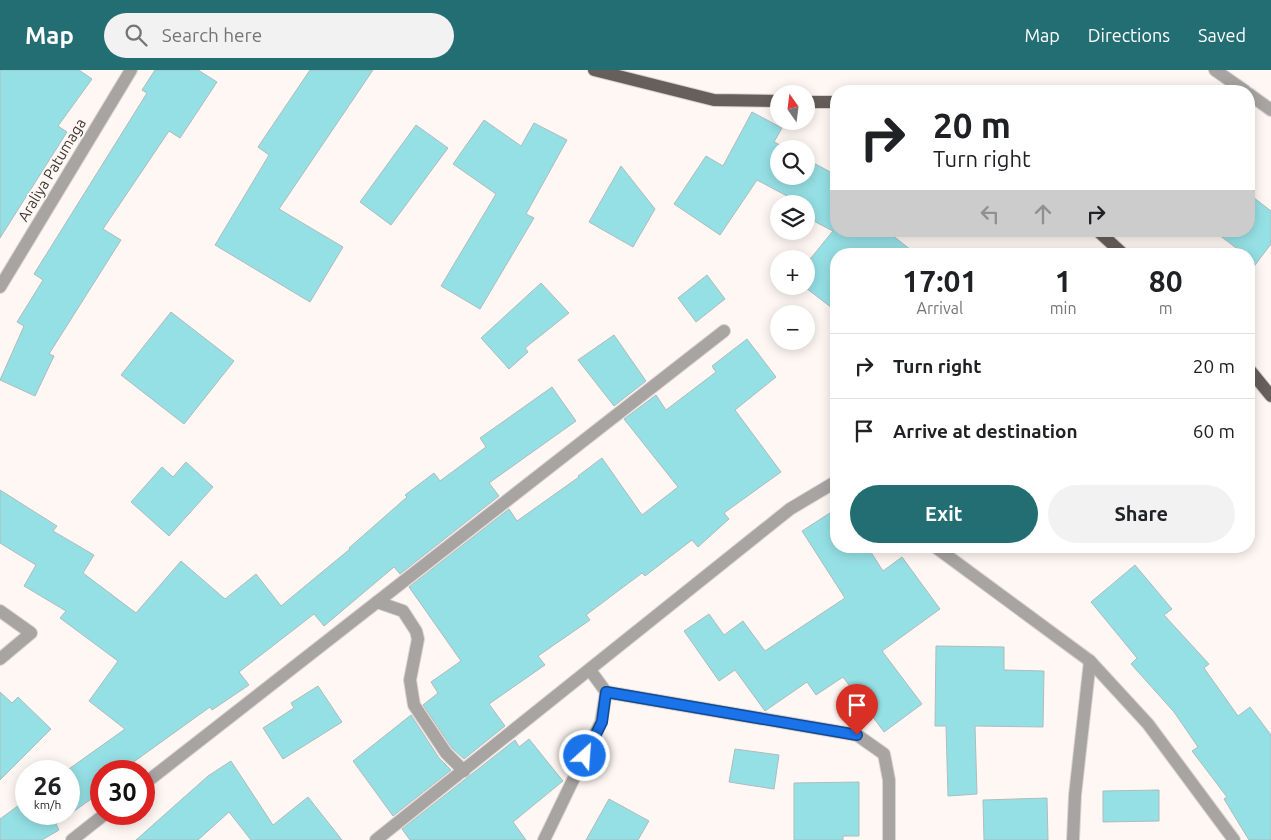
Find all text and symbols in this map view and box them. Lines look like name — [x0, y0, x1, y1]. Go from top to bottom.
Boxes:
search box — [104, 13, 454, 58]
icon: search — [122, 21, 150, 49]
text: Map — [25, 22, 74, 49]
text: Search here — [162, 24, 262, 46]
text: Map — [1024, 25, 1060, 45]
text: Directions — [1088, 25, 1170, 45]
text: Saved — [1198, 25, 1246, 45]
north arrow — [770, 85, 815, 130]
map controls — [770, 85, 815, 350]
icon: right — [850, 105, 915, 170]
text: 20 m — [933, 105, 1011, 145]
street label: Araliya Patumaga — [14, 115, 89, 224]
button: search — [770, 140, 815, 185]
text: Turn right — [933, 146, 1031, 171]
button: layers — [770, 195, 815, 240]
icon: left — [976, 200, 1004, 228]
icon: ahead — [1029, 200, 1057, 228]
icon: right — [1082, 200, 1110, 228]
button: + — [770, 250, 815, 295]
text: 17:01 — [902, 264, 977, 298]
text: 1 — [1055, 264, 1072, 298]
text: 80 — [1149, 264, 1183, 298]
text: Arrival — [917, 299, 963, 317]
text: min — [1050, 299, 1077, 317]
text: m — [1159, 299, 1173, 317]
button: − — [770, 305, 815, 350]
icon: right — [850, 352, 878, 380]
text: Turn right — [893, 355, 981, 377]
text: 20 m — [1193, 355, 1235, 377]
icon: arrive — [850, 417, 878, 445]
text: Arrive at destination — [893, 420, 1078, 442]
text: 60 m — [1193, 420, 1235, 442]
button: Exit — [850, 485, 1038, 543]
button: Share — [1048, 485, 1235, 543]
pin — [836, 684, 878, 735]
icon: arrive — [843, 691, 871, 719]
position arrow — [558, 729, 610, 781]
speed limit sign: 30 — [90, 760, 155, 825]
text: 26 — [33, 772, 62, 800]
text: km/h — [34, 798, 61, 811]

